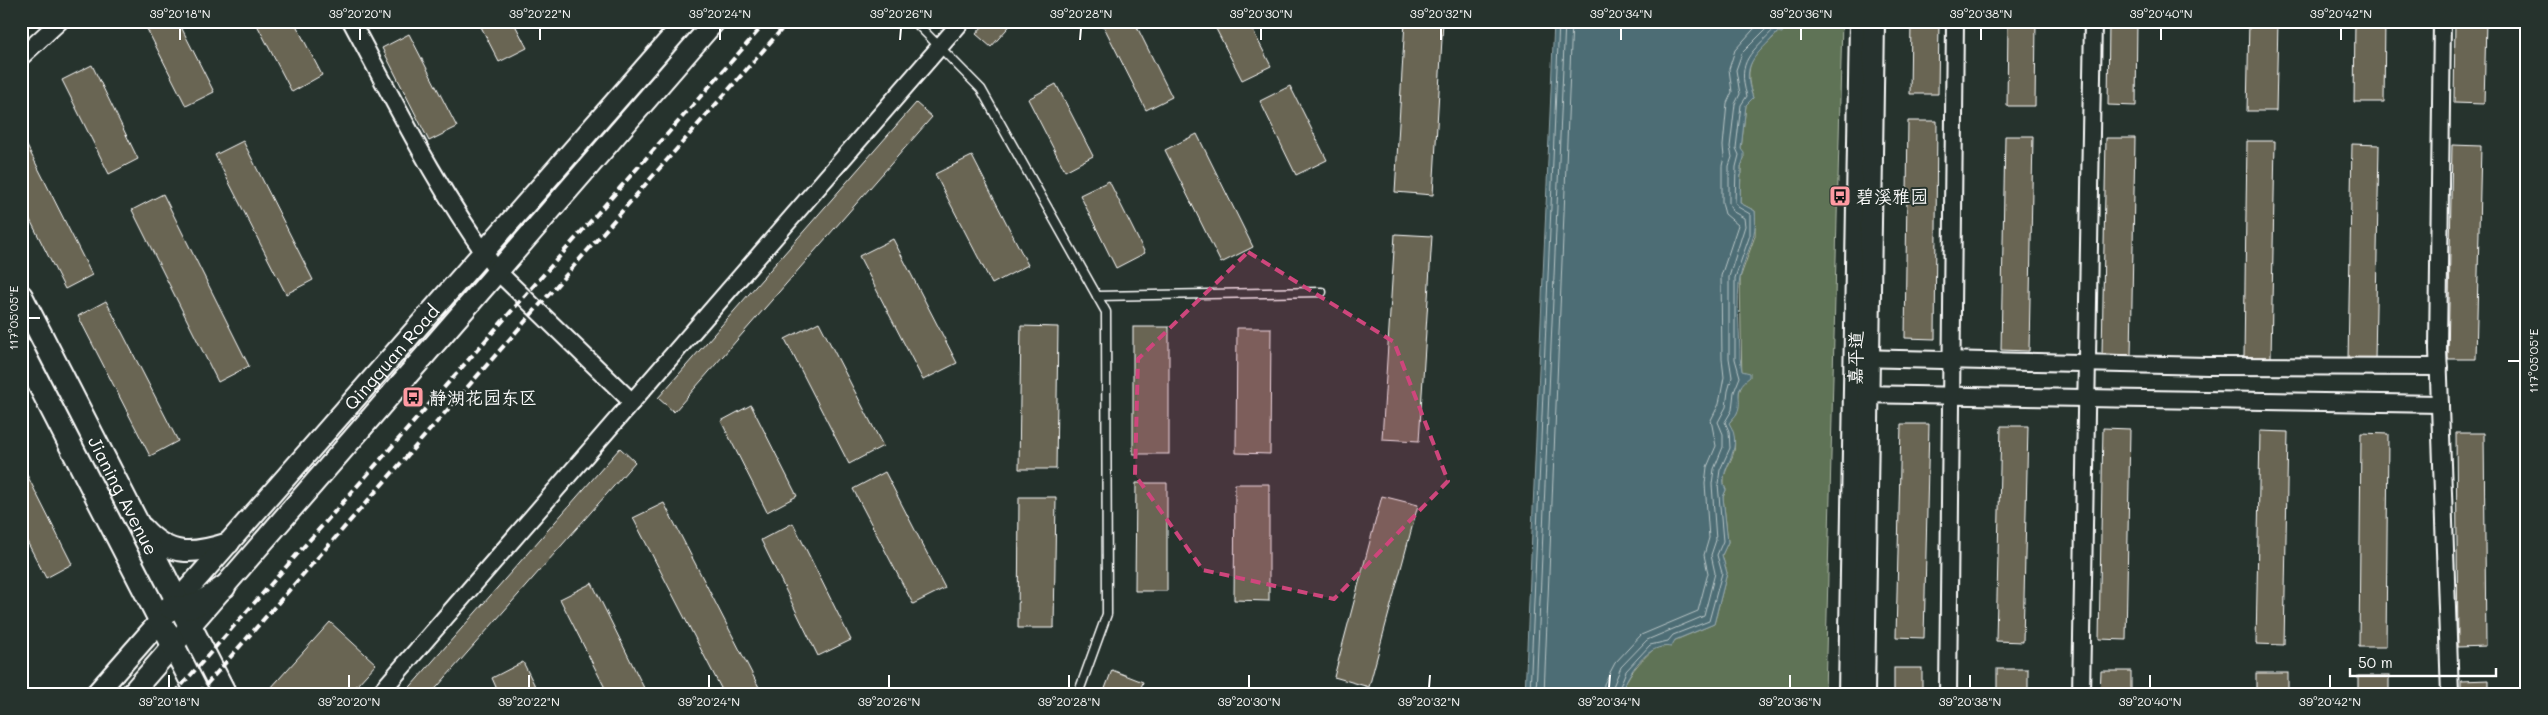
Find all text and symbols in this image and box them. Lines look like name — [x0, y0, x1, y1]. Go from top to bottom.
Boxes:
text: 39°20'18"N — [149, 5, 211, 21]
text: 39°20'20"N — [329, 5, 391, 21]
text: 39°20'22"N — [509, 5, 571, 21]
text: 39°20'24"N — [689, 5, 751, 21]
text: 39°20'26"N — [870, 5, 932, 21]
text: 39°20'28"N — [1050, 5, 1112, 21]
text: 39°20'30"N — [1229, 5, 1293, 21]
text: 39°20'32"N — [1410, 5, 1472, 21]
text: 39°20'34"N — [1590, 5, 1652, 21]
text: 39°20'36"N — [1770, 5, 1832, 21]
text: 39°20'38"N — [1950, 5, 2012, 21]
text: 39°20'40"N — [2129, 5, 2193, 21]
text: 39°20'42"N — [2310, 5, 2372, 21]
bus stop icon: 碧溪雅园 — [1828, 184, 1852, 208]
place label: 碧溪雅园 — [1856, 184, 1928, 208]
text: 117°05'05"E — [5, 286, 21, 350]
street label: Qingquan Road — [338, 299, 444, 415]
text: 117°05'05"E — [2525, 329, 2541, 393]
street label: 嘉平道 — [1843, 331, 1867, 385]
bus stop icon: 静湖花园东区 — [401, 385, 425, 409]
place label: 静湖花园东区 — [429, 385, 537, 409]
street label: Jianing Avenue — [83, 432, 164, 559]
scale bar — [2350, 645, 2497, 677]
text: 50 m — [2358, 652, 2393, 672]
text: 39°20'18"N — [138, 693, 200, 709]
text: 39°20'20"N — [318, 693, 380, 709]
text: 39°20'22"N — [498, 693, 560, 709]
text: 39°20'24"N — [678, 693, 740, 709]
text: 39°20'26"N — [858, 693, 920, 709]
text: 39°20'28"N — [1038, 693, 1100, 709]
text: 39°20'30"N — [1217, 693, 1281, 709]
text: 39°20'32"N — [1398, 693, 1460, 709]
text: 39°20'34"N — [1578, 693, 1640, 709]
text: 39°20'36"N — [1759, 693, 1821, 709]
text: 39°20'38"N — [1939, 693, 2001, 709]
text: 39°20'40"N — [2118, 693, 2182, 709]
text: 39°20'42"N — [2299, 693, 2361, 709]

